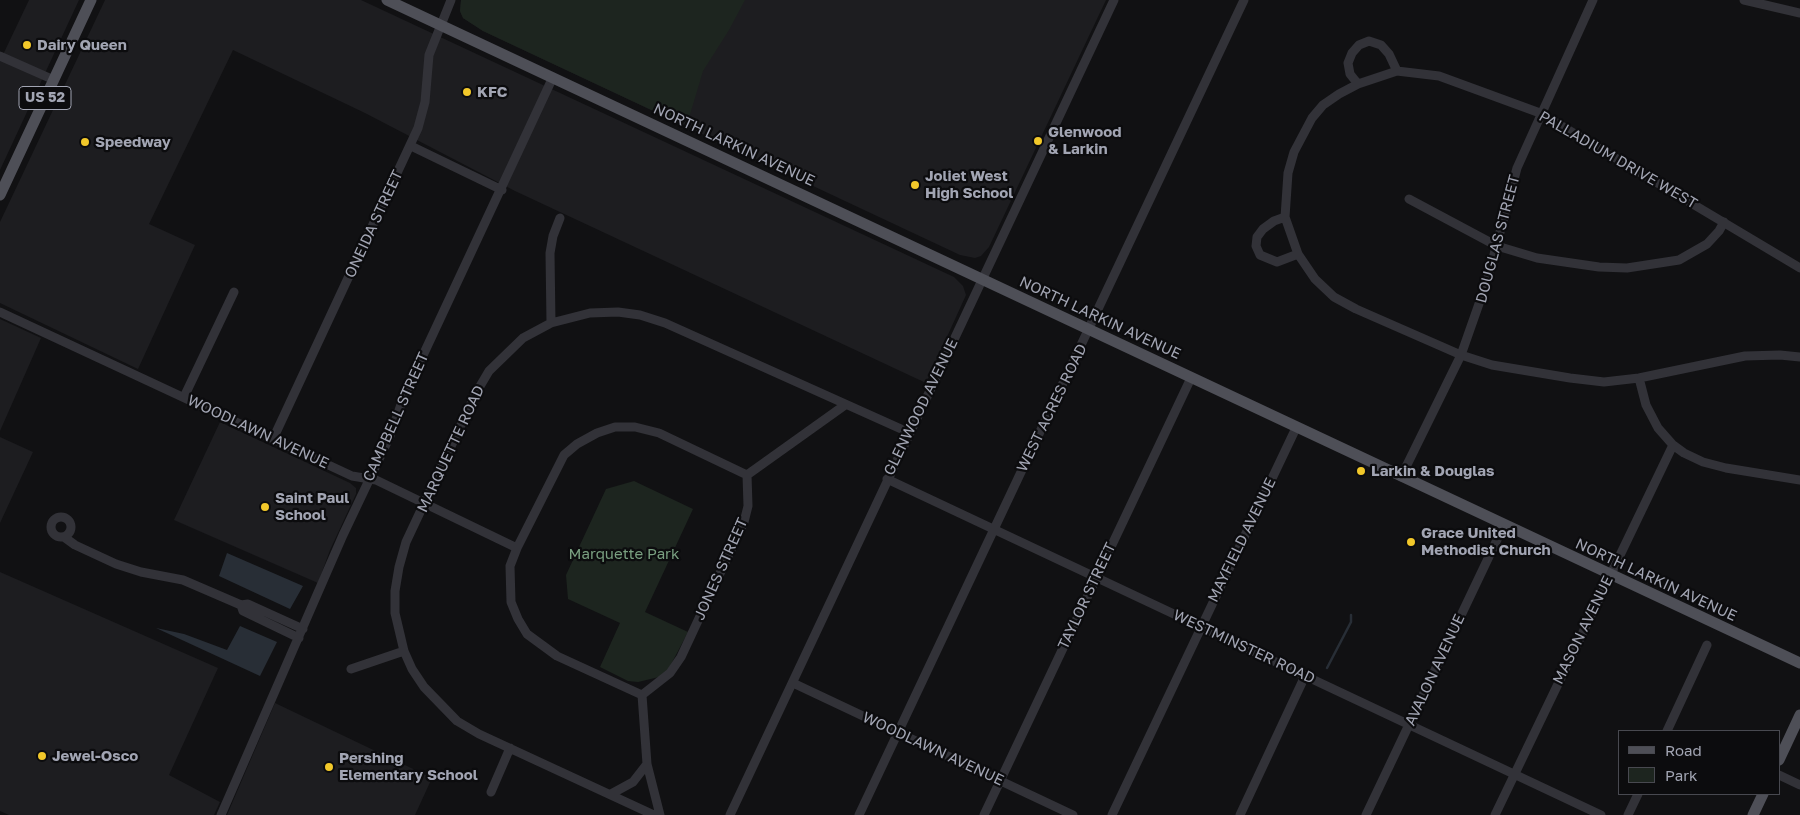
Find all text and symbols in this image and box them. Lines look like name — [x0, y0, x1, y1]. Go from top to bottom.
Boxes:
place label: Dairy Queen — [37, 36, 127, 54]
marker: Dairy Queen — [21, 39, 33, 51]
place label: KFC — [477, 83, 507, 101]
road number: US 52 — [19, 86, 71, 110]
marker: KFC — [461, 86, 473, 98]
street label: NORTH LARKIN AVENUE — [651, 100, 817, 190]
street label: PALLADIUM DRIVE WEST — [1536, 107, 1700, 213]
place label: Glenwood & Larkin — [1048, 123, 1121, 158]
place label: Speedway — [95, 133, 171, 151]
marker: Glenwood & Larkin — [1032, 135, 1044, 147]
marker: Speedway — [79, 136, 91, 148]
street label: ONEIDA STREET — [341, 167, 407, 281]
place label: Joliet West High School — [925, 167, 1013, 202]
street label: DOUGLAS STREET — [1472, 173, 1524, 305]
marker: Joliet West High School — [909, 179, 921, 191]
street label: NORTH LARKIN AVENUE — [1017, 273, 1183, 363]
street label: GLENWOOD AVENUE — [880, 336, 962, 478]
street label: WEST ACRES ROAD — [1013, 341, 1091, 475]
street label: CAMPBELL STREET — [359, 350, 433, 484]
street label: MARQUETTE ROAD — [414, 383, 488, 515]
street label: WOODLAWN AVENUE — [184, 391, 332, 473]
place label: Larkin & Douglas — [1371, 462, 1494, 480]
marker: Larkin & Douglas — [1355, 465, 1367, 477]
street label: MAYFIELD AVENUE — [1204, 475, 1280, 605]
place label: Saint Paul School — [275, 489, 349, 524]
marker: Saint Paul School — [259, 501, 271, 513]
street label: JONES STREET — [690, 515, 752, 623]
place label: Grace United Methodist Church — [1421, 524, 1551, 559]
street label: NORTH LARKIN AVENUE — [1573, 535, 1739, 625]
marker: Grace United Methodist Church — [1405, 536, 1417, 548]
street label: TAYLOR STREET — [1054, 540, 1120, 652]
park label: Marquette Park — [569, 545, 679, 563]
street label: MASON AVENUE — [1549, 573, 1617, 687]
street label: WESTMINSTER ROAD — [1170, 606, 1318, 688]
street label: AVALON AVENUE — [1401, 611, 1469, 729]
street label: WOODLAWN AVENUE — [859, 708, 1007, 790]
legend — [1618, 730, 1780, 795]
text: Road — [1665, 741, 1702, 759]
place label: Jewel-Osco — [52, 747, 138, 765]
place label: Pershing Elementary School — [339, 749, 478, 784]
marker: Jewel-Osco — [36, 750, 48, 762]
marker: Pershing Elementary School — [323, 761, 335, 773]
text: Park — [1665, 766, 1697, 784]

